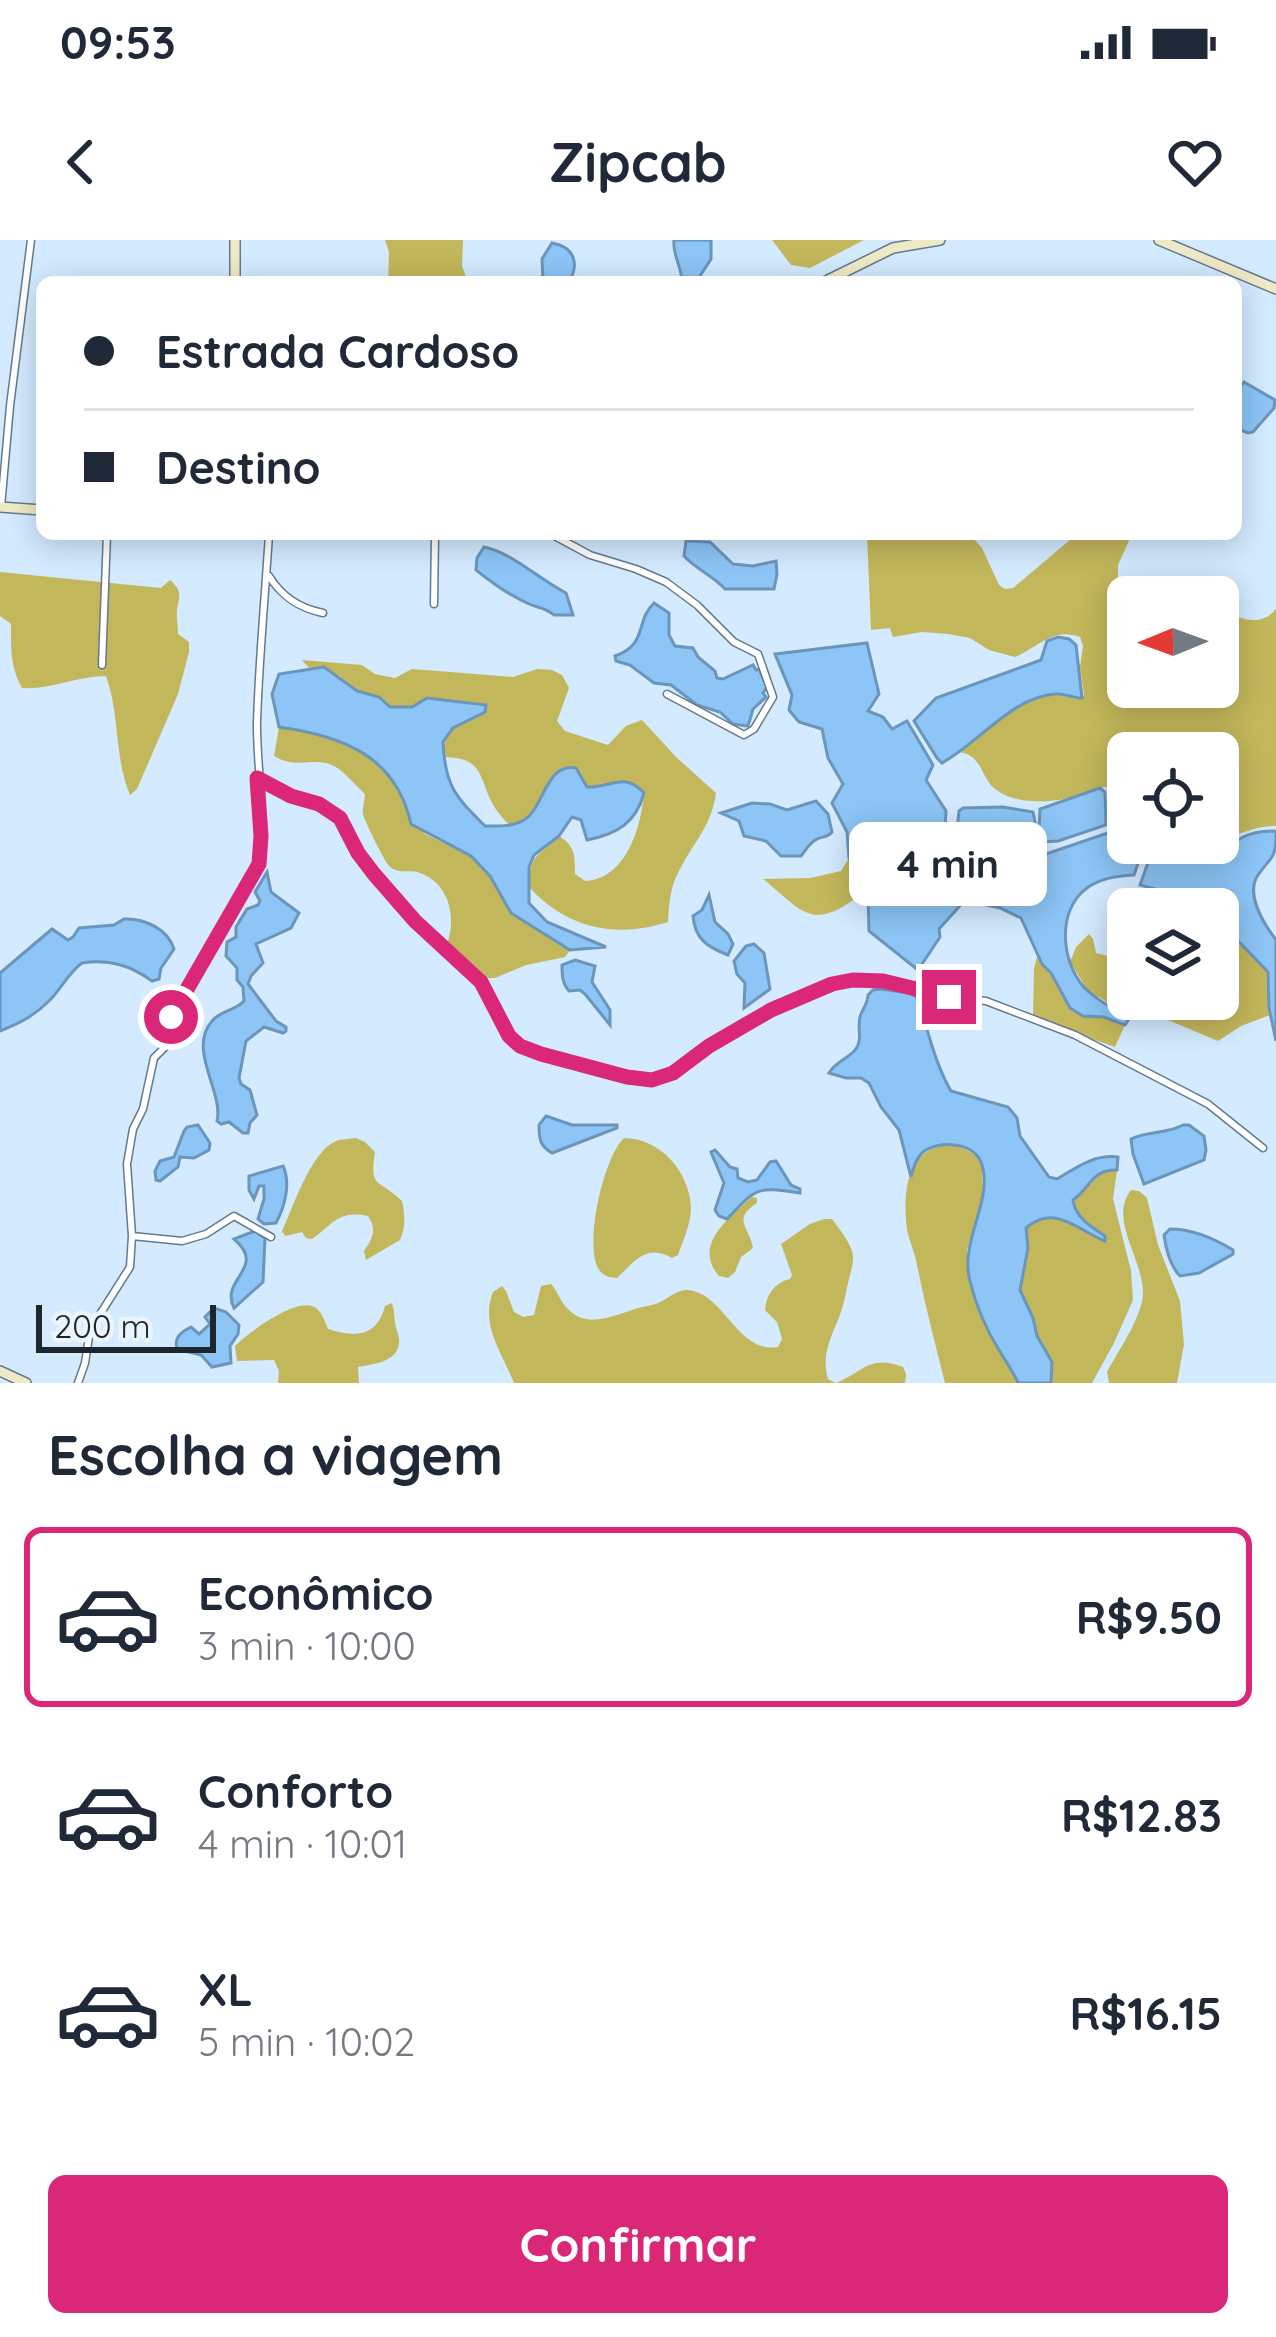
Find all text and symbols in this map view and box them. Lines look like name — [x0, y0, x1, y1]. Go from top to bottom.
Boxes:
text: 09:53 — [60, 14, 176, 70]
text: Zipcab — [549, 128, 727, 196]
icon: back — [48, 129, 114, 195]
icon: heart — [1162, 129, 1228, 195]
text: Estrada Cardoso — [156, 323, 519, 379]
text: Destino — [156, 439, 321, 495]
north arrow — [1107, 576, 1239, 708]
map controls — [1107, 576, 1239, 1020]
button: locate — [1107, 732, 1239, 864]
callout: 4 min — [850, 823, 1048, 907]
text: 4 min — [897, 839, 999, 888]
button: layers — [1107, 888, 1239, 1020]
route end — [922, 970, 976, 1024]
route start — [144, 990, 198, 1044]
scale bar — [36, 1299, 216, 1352]
text: 200 m — [54, 1305, 151, 1346]
text: Escolha a viagem — [48, 1421, 503, 1489]
icon: car — [54, 1563, 162, 1671]
text: Econômico — [198, 1565, 434, 1621]
text: R$9.50 — [1076, 1589, 1222, 1645]
text: 3 min · 10:00 — [198, 1621, 416, 1670]
icon: car — [54, 1761, 162, 1869]
text: Conforto — [198, 1763, 393, 1819]
text: R$12.83 — [1061, 1787, 1222, 1843]
text: 4 min · 10:01 — [198, 1819, 407, 1868]
icon: car — [54, 1959, 162, 2067]
text: XL — [198, 1961, 253, 2017]
text: R$16.15 — [1069, 1985, 1222, 2041]
text: 5 min · 10:02 — [198, 2017, 415, 2066]
button: Confirmar — [48, 2175, 1228, 2313]

